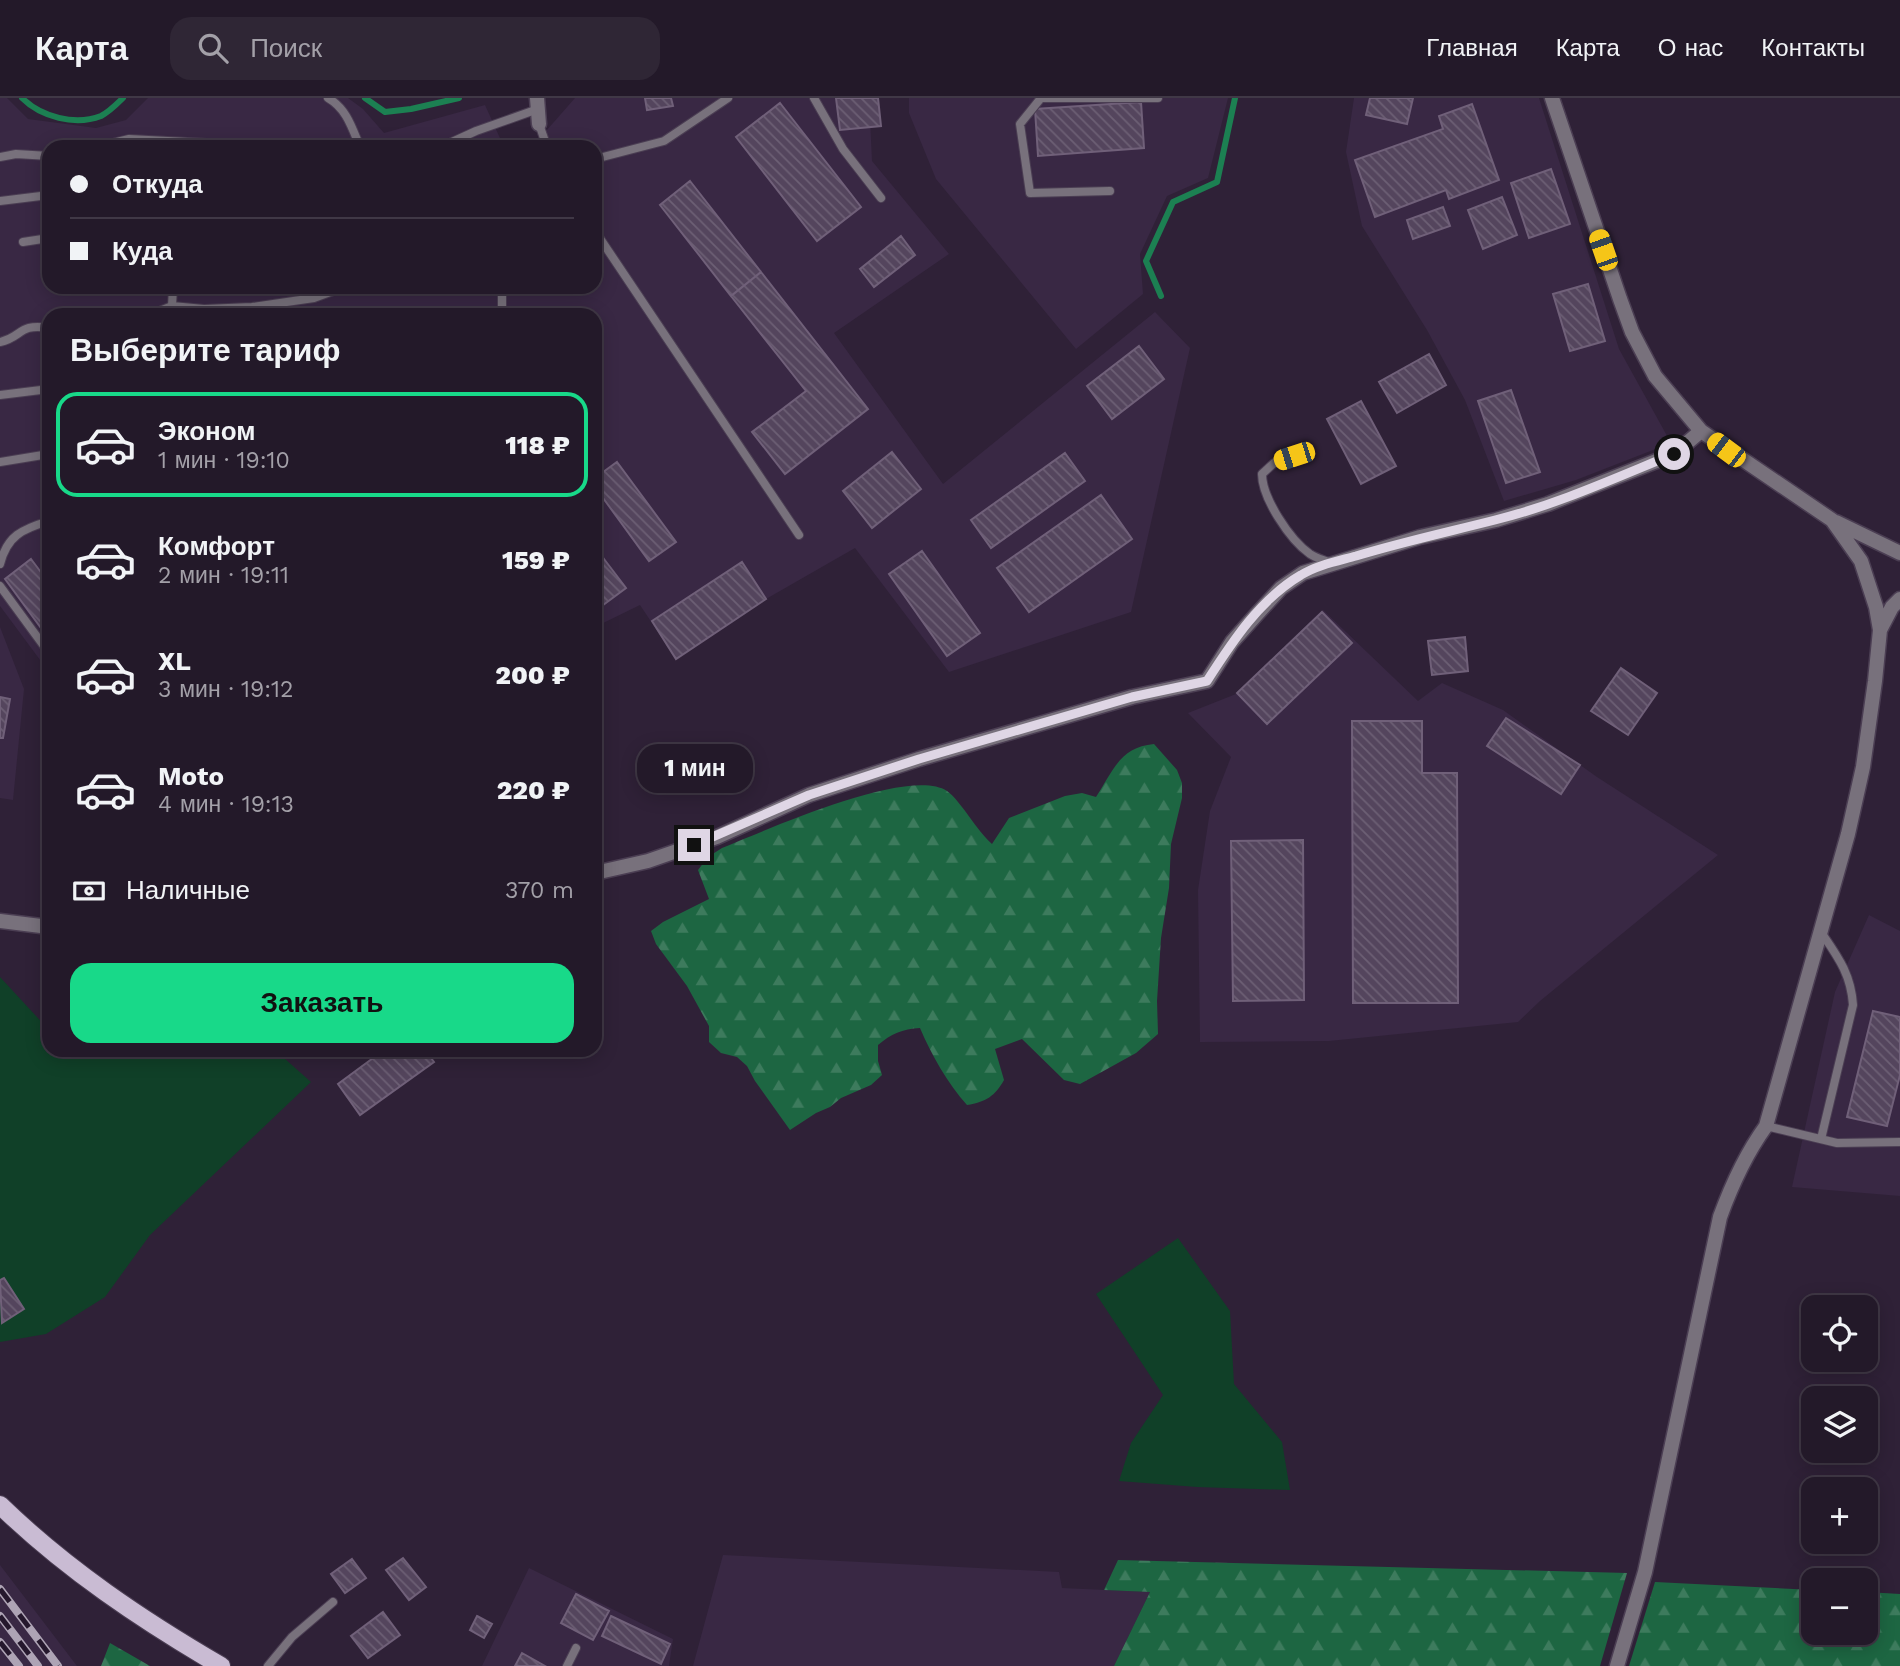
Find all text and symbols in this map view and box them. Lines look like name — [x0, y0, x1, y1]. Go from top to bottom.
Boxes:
search box — [170, 17, 660, 80]
text: Карта — [35, 29, 128, 68]
icon: search — [194, 29, 232, 67]
text: Поиск — [250, 33, 322, 63]
text: Главная — [1426, 34, 1518, 62]
text: Карта — [1556, 34, 1620, 62]
text: О нас — [1658, 34, 1723, 62]
text: Контакты — [1761, 34, 1865, 62]
text: Откуда — [112, 169, 203, 199]
car — [1587, 227, 1620, 273]
text: Куда — [112, 236, 173, 266]
text: Выберите тариф — [70, 331, 341, 369]
icon: car — [74, 413, 137, 476]
text: Эконом — [158, 416, 256, 446]
car — [1703, 429, 1750, 471]
text: 118 ₽ — [505, 430, 570, 460]
route start — [1658, 438, 1690, 470]
car — [1271, 440, 1318, 472]
text: 1 мин · 19:10 — [158, 447, 290, 474]
icon: car — [74, 528, 137, 591]
text: Комфорт — [158, 531, 275, 561]
text: 159 ₽ — [502, 545, 570, 575]
text: 2 мин · 19:11 — [158, 562, 289, 589]
icon: car — [74, 643, 137, 706]
text: XL — [158, 646, 191, 676]
text: 200 ₽ — [495, 660, 570, 690]
text: 3 мин · 19:12 — [158, 676, 293, 703]
callout: 1 мин — [636, 744, 752, 792]
text: 1 мин — [664, 755, 726, 782]
icon: car — [74, 758, 137, 821]
text: Moto — [158, 761, 224, 791]
text: 220 ₽ — [497, 775, 570, 805]
text: 4 мин · 19:13 — [158, 791, 294, 818]
route end — [678, 829, 710, 861]
icon: cash — [70, 872, 108, 910]
text: Наличные — [126, 875, 250, 905]
text: 370 m — [505, 877, 574, 904]
button: Заказать — [70, 963, 574, 1043]
map controls — [1801, 1295, 1878, 1645]
button: locate — [1801, 1295, 1878, 1372]
button: layers — [1801, 1386, 1878, 1463]
button: + — [1801, 1477, 1878, 1554]
button: − — [1801, 1568, 1878, 1645]

